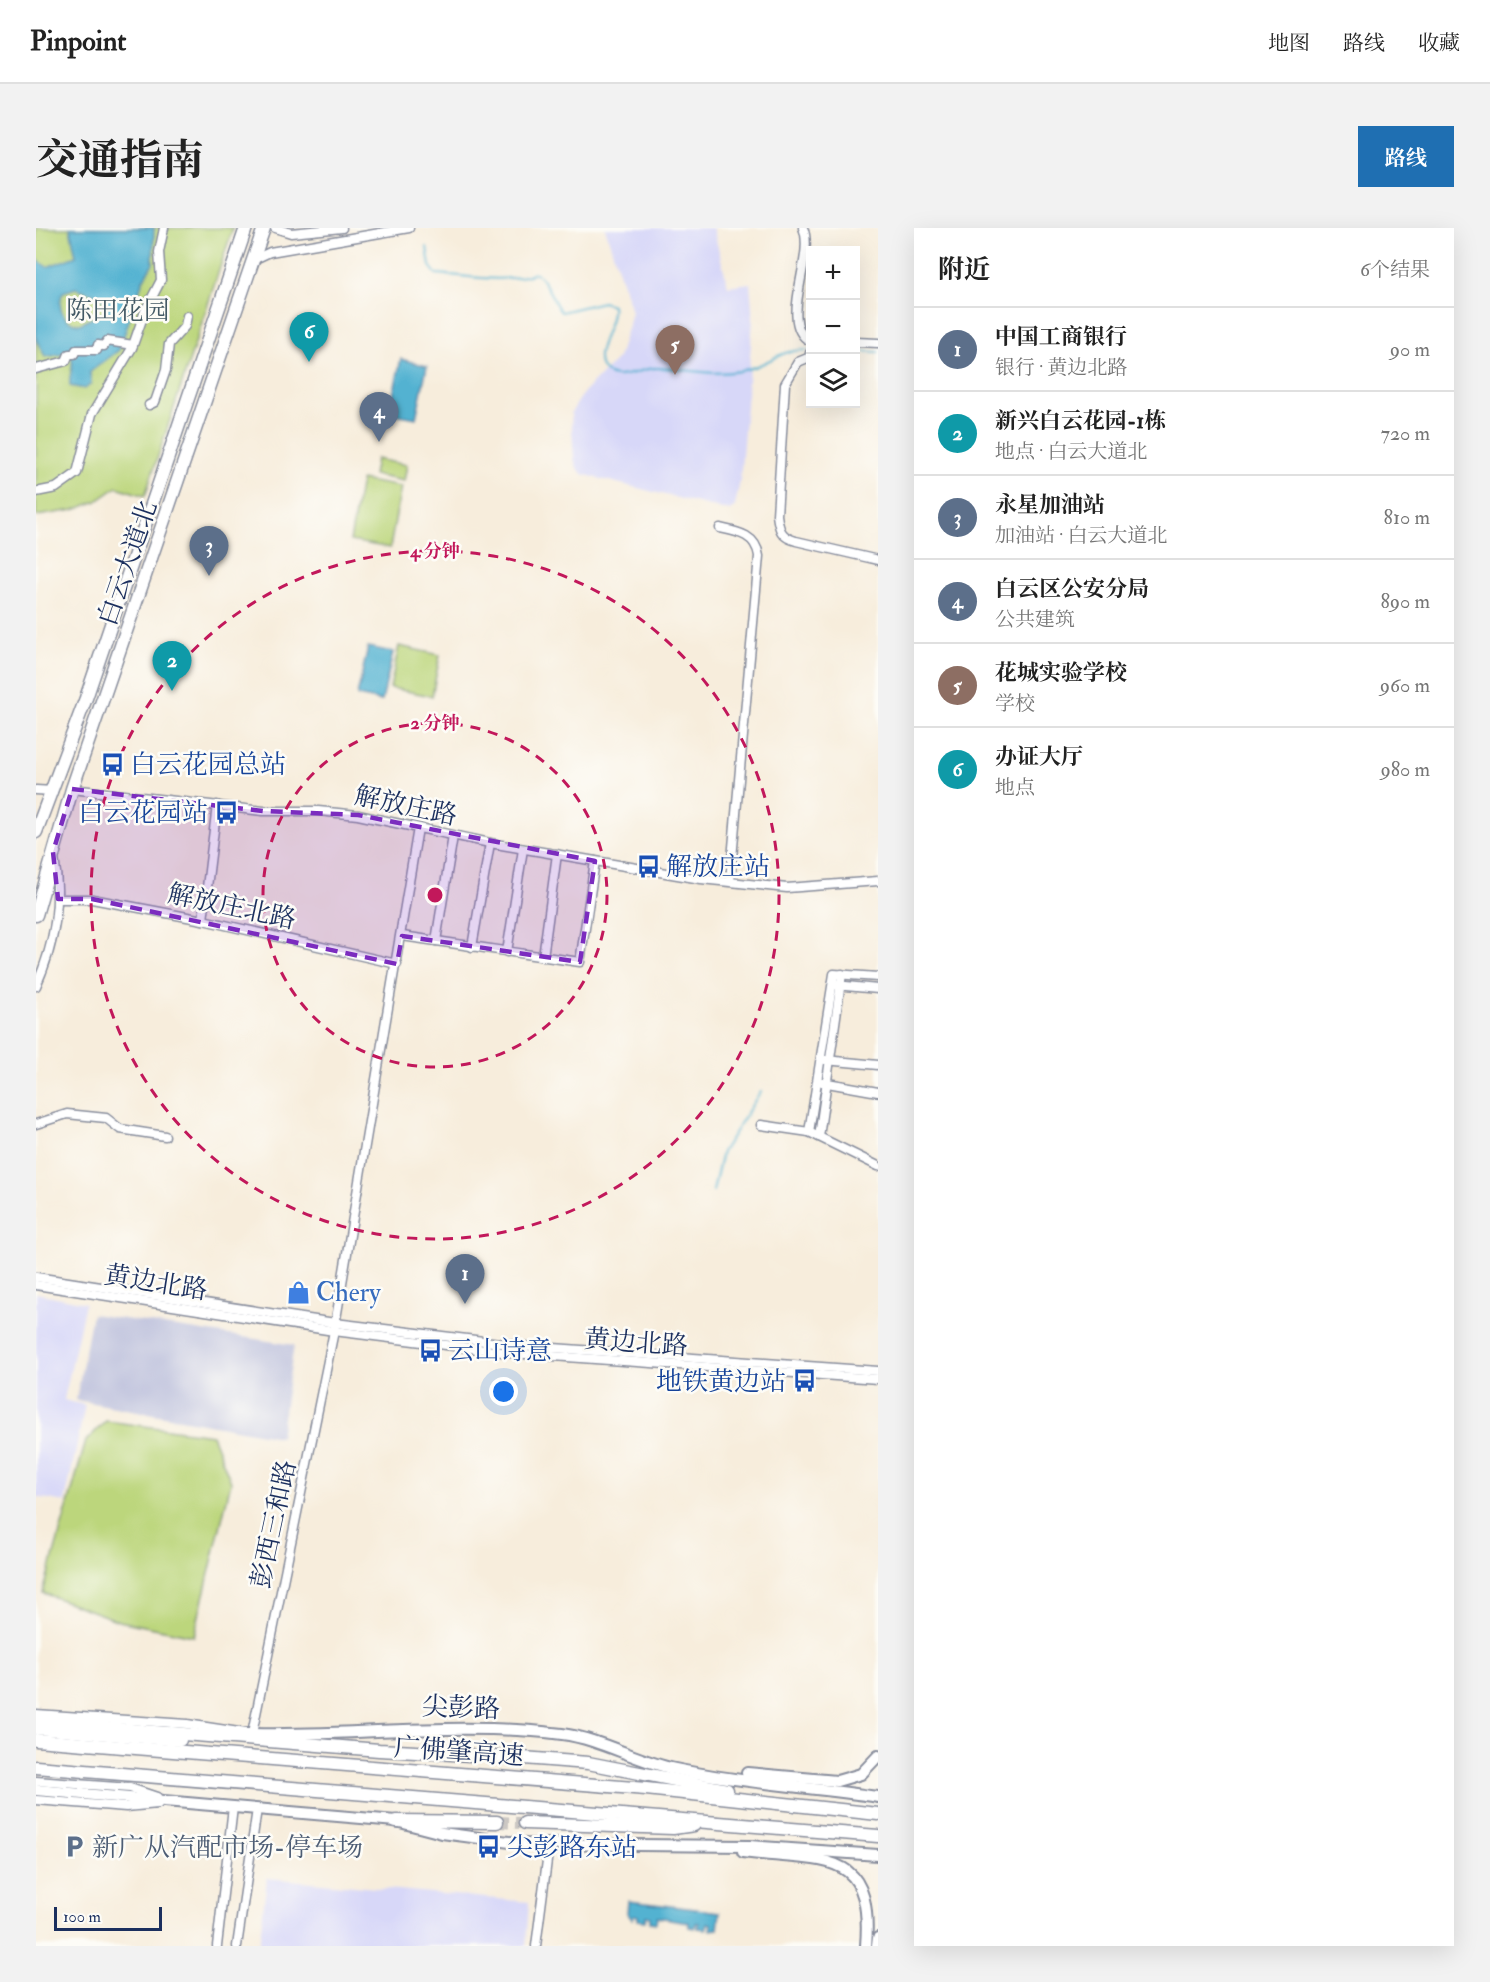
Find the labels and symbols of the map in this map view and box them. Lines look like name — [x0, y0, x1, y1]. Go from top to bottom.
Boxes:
park label: 陈田花园 — [66, 295, 170, 327]
pin: 6 — [290, 312, 328, 362]
pin: 5 — [656, 326, 694, 375]
pin: 4 — [360, 392, 398, 442]
street label: 白云大道北 — [92, 497, 164, 630]
pin: 3 — [190, 526, 228, 576]
text: 4 分钟 — [409, 540, 460, 563]
pin: 2 — [152, 642, 192, 691]
text: 2 分钟 — [411, 712, 459, 735]
place label: 白云花园总站 — [130, 749, 286, 781]
bus stop icon: 白云花园总站 — [99, 751, 125, 777]
street label: 解放庄路 — [352, 780, 460, 832]
place label: 白云花园站 — [78, 797, 208, 829]
bus stop icon: 白云花园站 — [213, 799, 239, 825]
place label: 解放庄站 — [666, 851, 770, 883]
bus stop icon: 解放庄站 — [635, 853, 661, 879]
street label: 解放庄北路 — [165, 878, 299, 936]
centre of rings — [425, 885, 445, 905]
pin: 1 — [446, 1254, 484, 1304]
street label: 黄边北路 — [102, 1259, 210, 1307]
place label: Chery — [316, 1277, 381, 1309]
shop icon: Chery — [285, 1279, 311, 1305]
street label: 黄边北路 — [583, 1323, 689, 1363]
place label: 云山诗意 — [448, 1335, 552, 1367]
bus stop icon: 云山诗意 — [417, 1337, 443, 1363]
place label: 地铁黄边站 — [656, 1366, 786, 1398]
bus stop icon: 地铁黄边站 — [791, 1368, 817, 1394]
your location — [489, 1377, 518, 1406]
street label: 彭西三和路 — [245, 1457, 303, 1591]
street label: 尖彭路 — [421, 1691, 501, 1725]
street label: 广佛肇高速 — [393, 1732, 525, 1772]
place label: 新广从汽配市场-停车场 — [92, 1832, 363, 1864]
place label: 尖彭路东站 — [507, 1832, 637, 1864]
parking icon: 新广从汽配市场-停车场 — [61, 1834, 87, 1860]
bus stop icon: 尖彭路东站 — [476, 1834, 502, 1860]
scale bar — [54, 1904, 162, 1932]

